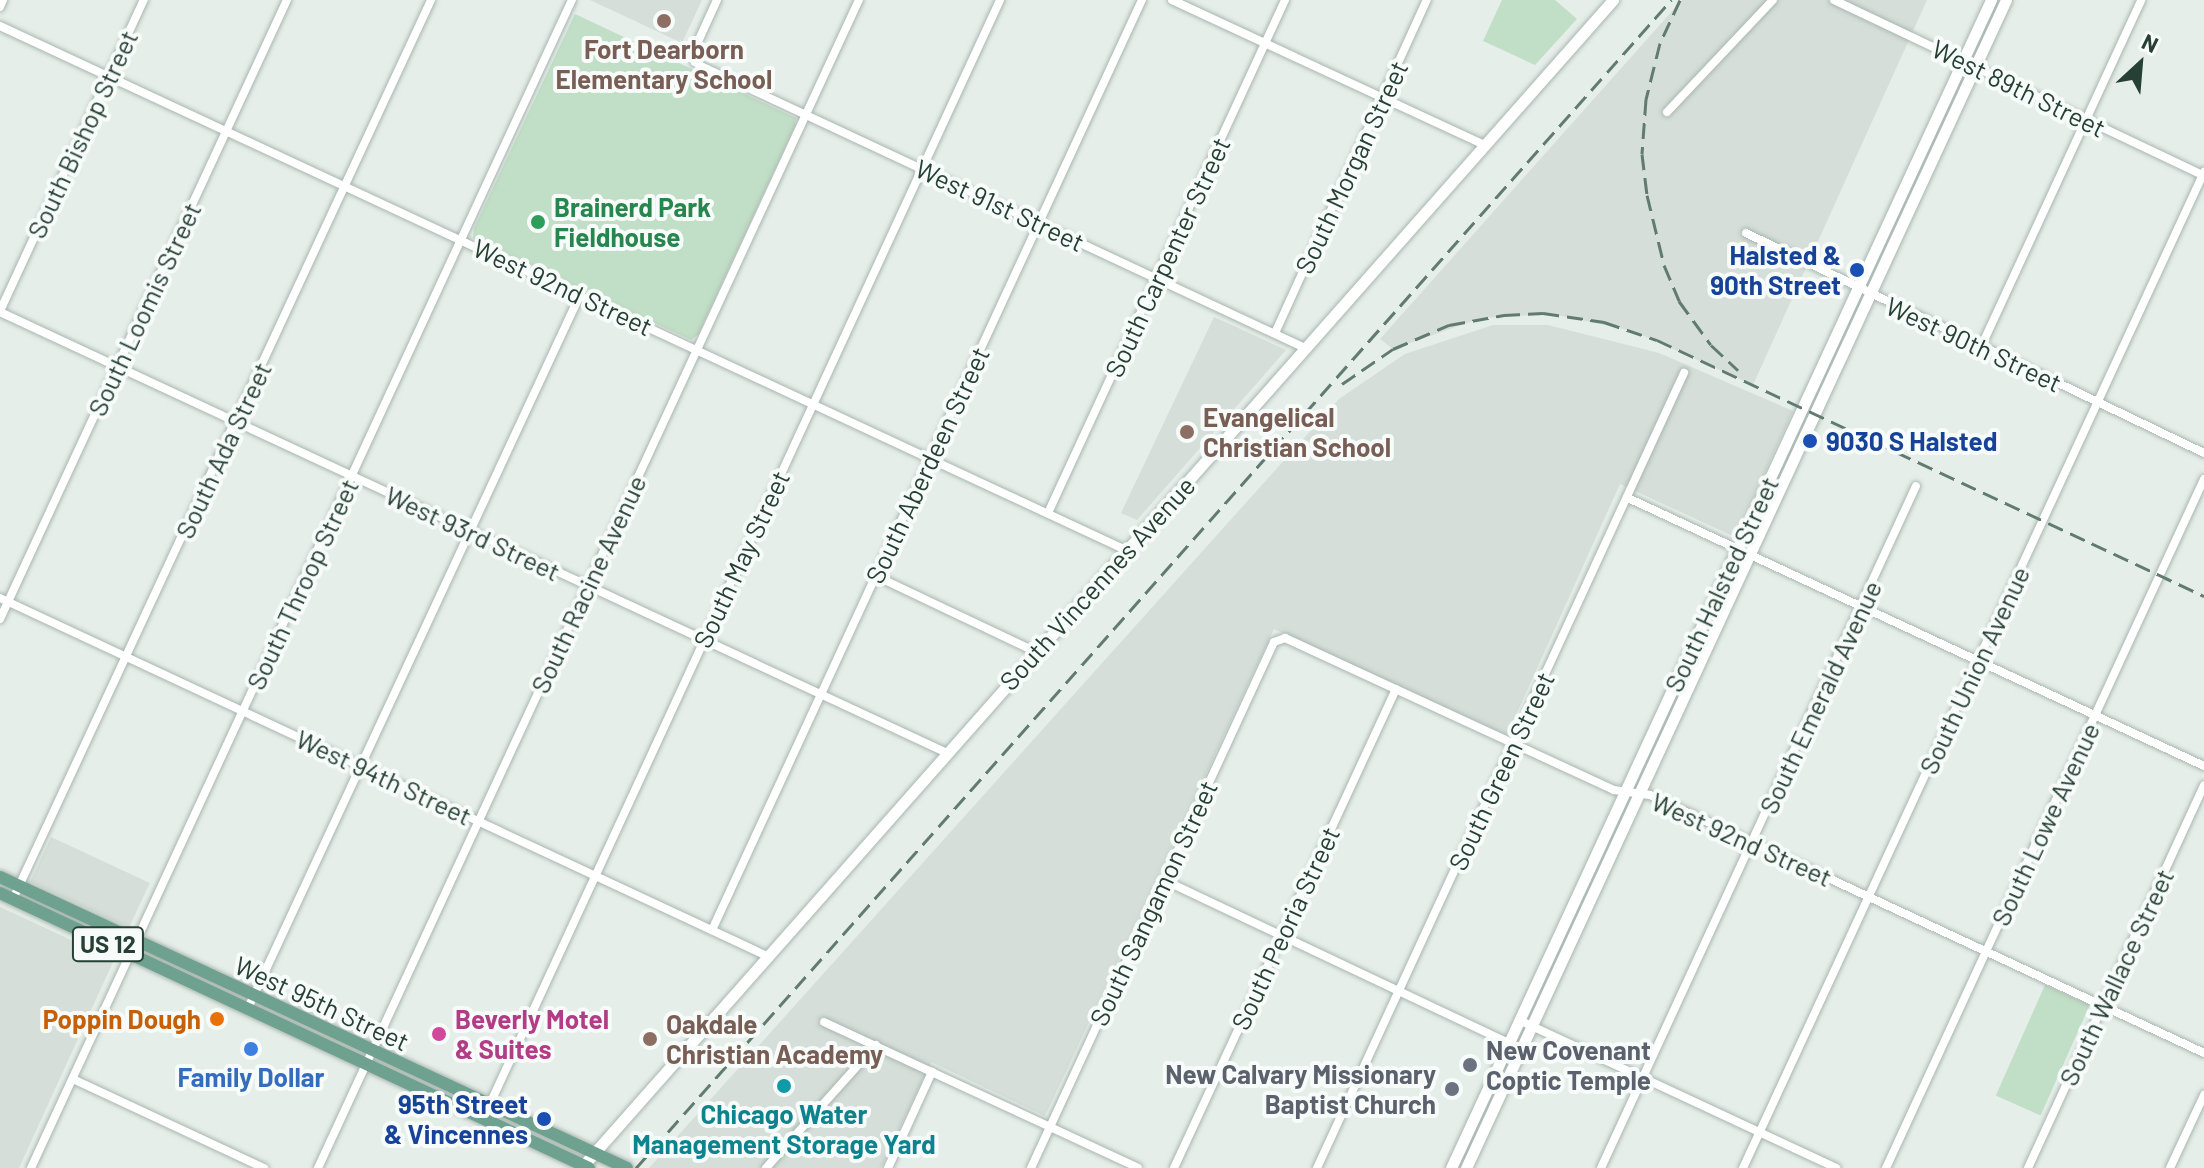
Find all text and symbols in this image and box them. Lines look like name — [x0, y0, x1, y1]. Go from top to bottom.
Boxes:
marker: Fort Dearborn Elementary School — [655, 12, 673, 30]
north arrow — [2100, 24, 2180, 104]
street label: South Bishop Street — [20, 25, 144, 243]
text: N — [2138, 28, 2163, 57]
place label: Fort Dearborn Elementary School — [556, 33, 772, 94]
street label: West 89th Street — [1927, 33, 2111, 143]
street label: South Morgan Street — [1288, 56, 1414, 278]
street label: South Carpenter Street — [1098, 132, 1236, 382]
street label: West 91st Street — [911, 152, 1089, 258]
place label: Brainerd Park Fieldhouse — [554, 191, 711, 252]
street label: South Loomis Street — [81, 197, 207, 421]
marker: Brainerd Park Fieldhouse — [529, 213, 547, 231]
street label: West 92nd Street — [468, 232, 658, 342]
place label: Halsted & 90th Street — [1710, 239, 1841, 300]
marker: Halsted & 90th Street — [1848, 261, 1866, 279]
street label: West 90th Street — [1881, 290, 2067, 398]
street label: South Aberdeen Street — [859, 342, 995, 588]
street label: South Ada Street — [168, 357, 278, 543]
place label: Evangelical Christian School — [1203, 401, 1391, 462]
marker: Evangelical Christian School — [1178, 423, 1196, 441]
place label: 9030 S Halsted — [1826, 425, 1997, 457]
marker: 9030 S Halsted — [1801, 432, 1819, 450]
street label: South May Street — [686, 465, 796, 653]
street label: South Racine Avenue — [524, 470, 652, 698]
street label: South Vincennes Avenue — [993, 470, 1201, 696]
street label: South Halsted Street — [1657, 471, 1785, 697]
street label: South Throop Street — [239, 474, 365, 694]
street label: West 93rd Street — [381, 479, 565, 587]
street label: South Union Avenue — [1912, 561, 2036, 779]
street label: South Emerald Avenue — [1752, 575, 1888, 819]
street label: South Green Street — [1441, 667, 1561, 875]
street label: South Lowe Avenue — [1984, 718, 2106, 930]
street label: West 94th Street — [291, 723, 477, 831]
street label: South Sangamon Street — [1082, 775, 1224, 1031]
street label: West 92nd Street — [1647, 785, 1837, 893]
street label: South Peoria Street — [1224, 821, 1346, 1035]
street label: South Wallace Street — [2052, 864, 2180, 1090]
road number: US 12 — [70, 924, 146, 964]
street label: West 95th Street — [230, 949, 414, 1057]
place label: Poppin Dough — [43, 1003, 201, 1035]
place label: Beverly Motel & Suites — [455, 1003, 609, 1064]
place label: Oakdale Christian Academy — [666, 1008, 883, 1070]
marker: Poppin Dough — [208, 1010, 226, 1028]
marker: Beverly Motel & Suites — [430, 1025, 448, 1043]
marker: Oakdale Christian Academy — [641, 1030, 659, 1048]
place label: New Covenant Coptic Temple — [1486, 1034, 1651, 1096]
marker: Family Dollar — [242, 1040, 260, 1058]
marker: New Covenant Coptic Temple — [1461, 1056, 1479, 1074]
place label: New Calvary Missionary Baptist Church — [1165, 1058, 1436, 1120]
place label: Family Dollar — [178, 1061, 324, 1093]
marker: Chicago Water Management Storage Yard — [775, 1077, 793, 1095]
marker: New Calvary Missionary Baptist Church — [1443, 1080, 1461, 1098]
place label: 95th Street & Vincennes — [384, 1088, 528, 1150]
place label: Chicago Water Management Storage Yard — [632, 1098, 936, 1160]
marker: 95th Street & Vincennes — [535, 1110, 553, 1128]

